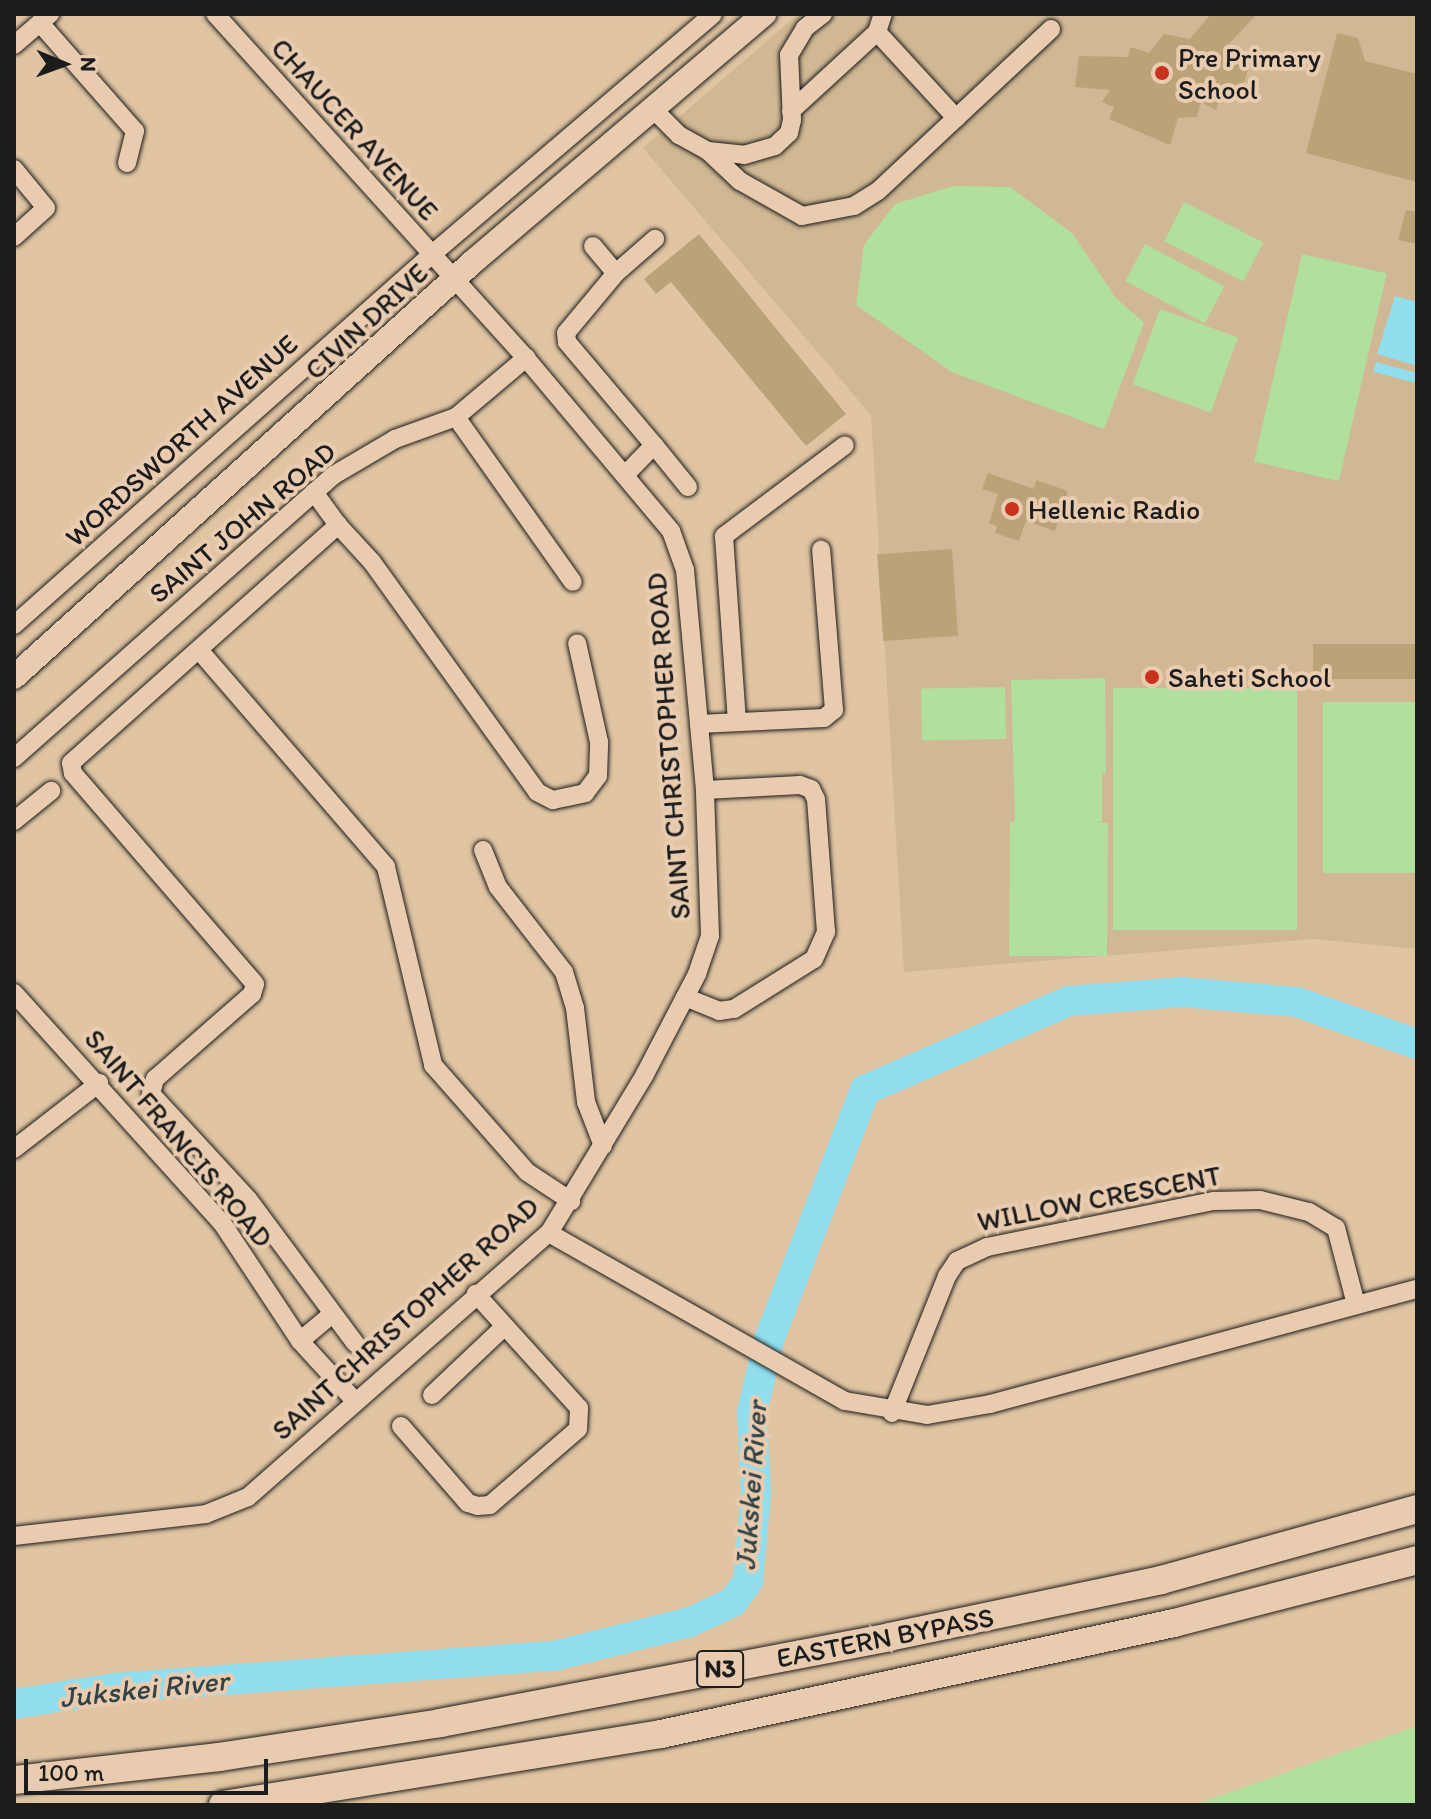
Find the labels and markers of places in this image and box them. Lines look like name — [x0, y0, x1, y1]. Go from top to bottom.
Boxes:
place label: Pre Primary School — [1178, 40, 1320, 106]
marker: Pre Primary School — [1153, 64, 1171, 82]
place label: Hellenic Radio — [1028, 492, 1201, 526]
marker: Hellenic Radio — [1003, 500, 1021, 518]
place label: Saheti School — [1168, 660, 1330, 694]
marker: Saheti School — [1143, 668, 1161, 686]

